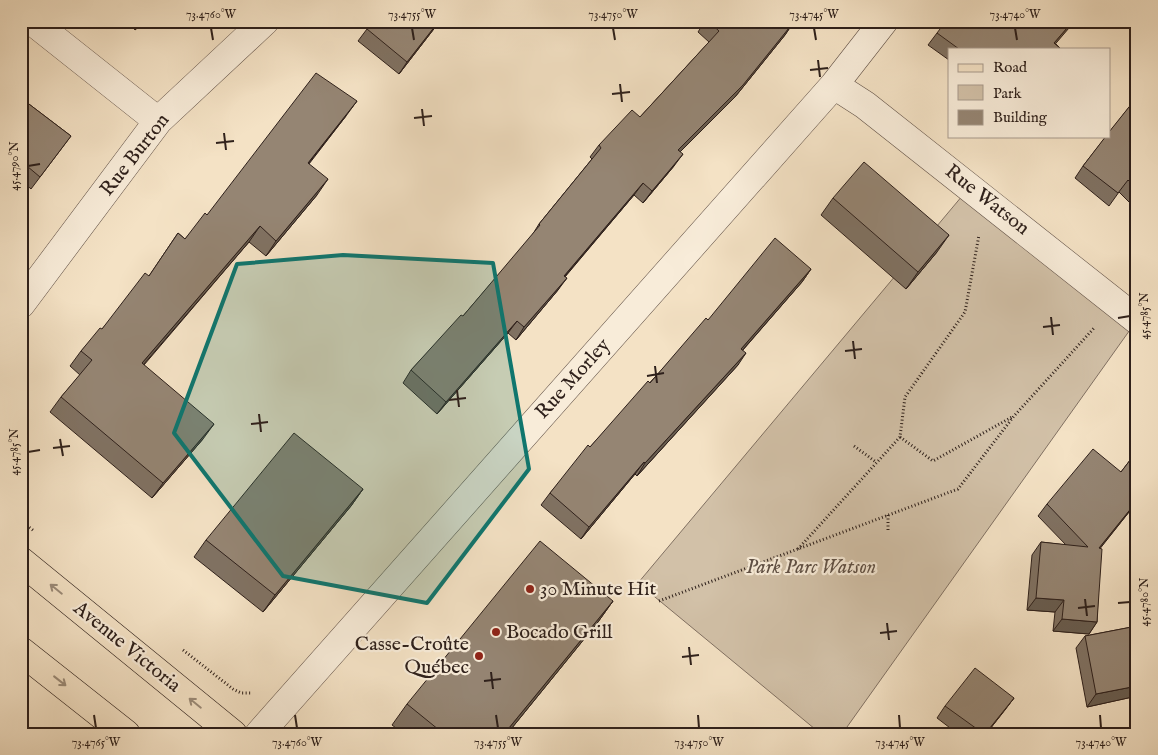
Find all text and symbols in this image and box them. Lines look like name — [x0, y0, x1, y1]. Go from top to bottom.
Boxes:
text: 73.4760°W — [186, 7, 237, 22]
text: 73.4755°W — [388, 7, 436, 22]
text: 73.4750°W — [588, 7, 638, 22]
text: 73.4745°W — [789, 7, 839, 22]
text: 73.4740°W — [990, 7, 1041, 22]
legend — [948, 48, 1110, 138]
text: Road — [993, 58, 1028, 77]
text: Park — [993, 84, 1023, 103]
street label: Rue Burton — [95, 108, 175, 201]
text: Building — [993, 108, 1048, 127]
text: 45.4790°N — [7, 141, 22, 191]
street label: Rue Watson — [940, 159, 1035, 241]
text: 45.4785°N — [1137, 292, 1152, 340]
street label: Rue Morley — [530, 333, 616, 425]
text: 45.4785°N — [7, 428, 22, 476]
park label: Park Parc Watson — [746, 555, 876, 580]
place label: 30 Minute Hit — [540, 577, 657, 602]
text: 45.4780°N — [1137, 577, 1152, 626]
one-way arrow — [49, 583, 62, 594]
marker: 30 Minute Hit — [524, 583, 536, 595]
street label: Avenue Victoria — [67, 595, 186, 698]
place label: Bocado Grill — [506, 620, 613, 645]
marker: Bocado Grill — [490, 626, 502, 638]
place label: Casse-Croûte Québec — [355, 632, 469, 680]
marker: Casse-Croûte Québec — [473, 650, 485, 662]
one-way arrow — [53, 675, 66, 686]
one-way arrow — [189, 697, 202, 708]
text: 73.4765°W — [72, 735, 121, 750]
text: 73.4760°W — [272, 735, 323, 750]
text: 73.4755°W — [474, 735, 522, 750]
text: 73.4750°W — [674, 735, 724, 750]
text: 73.4745°W — [875, 735, 925, 750]
text: 73.4740°W — [1076, 735, 1127, 750]

